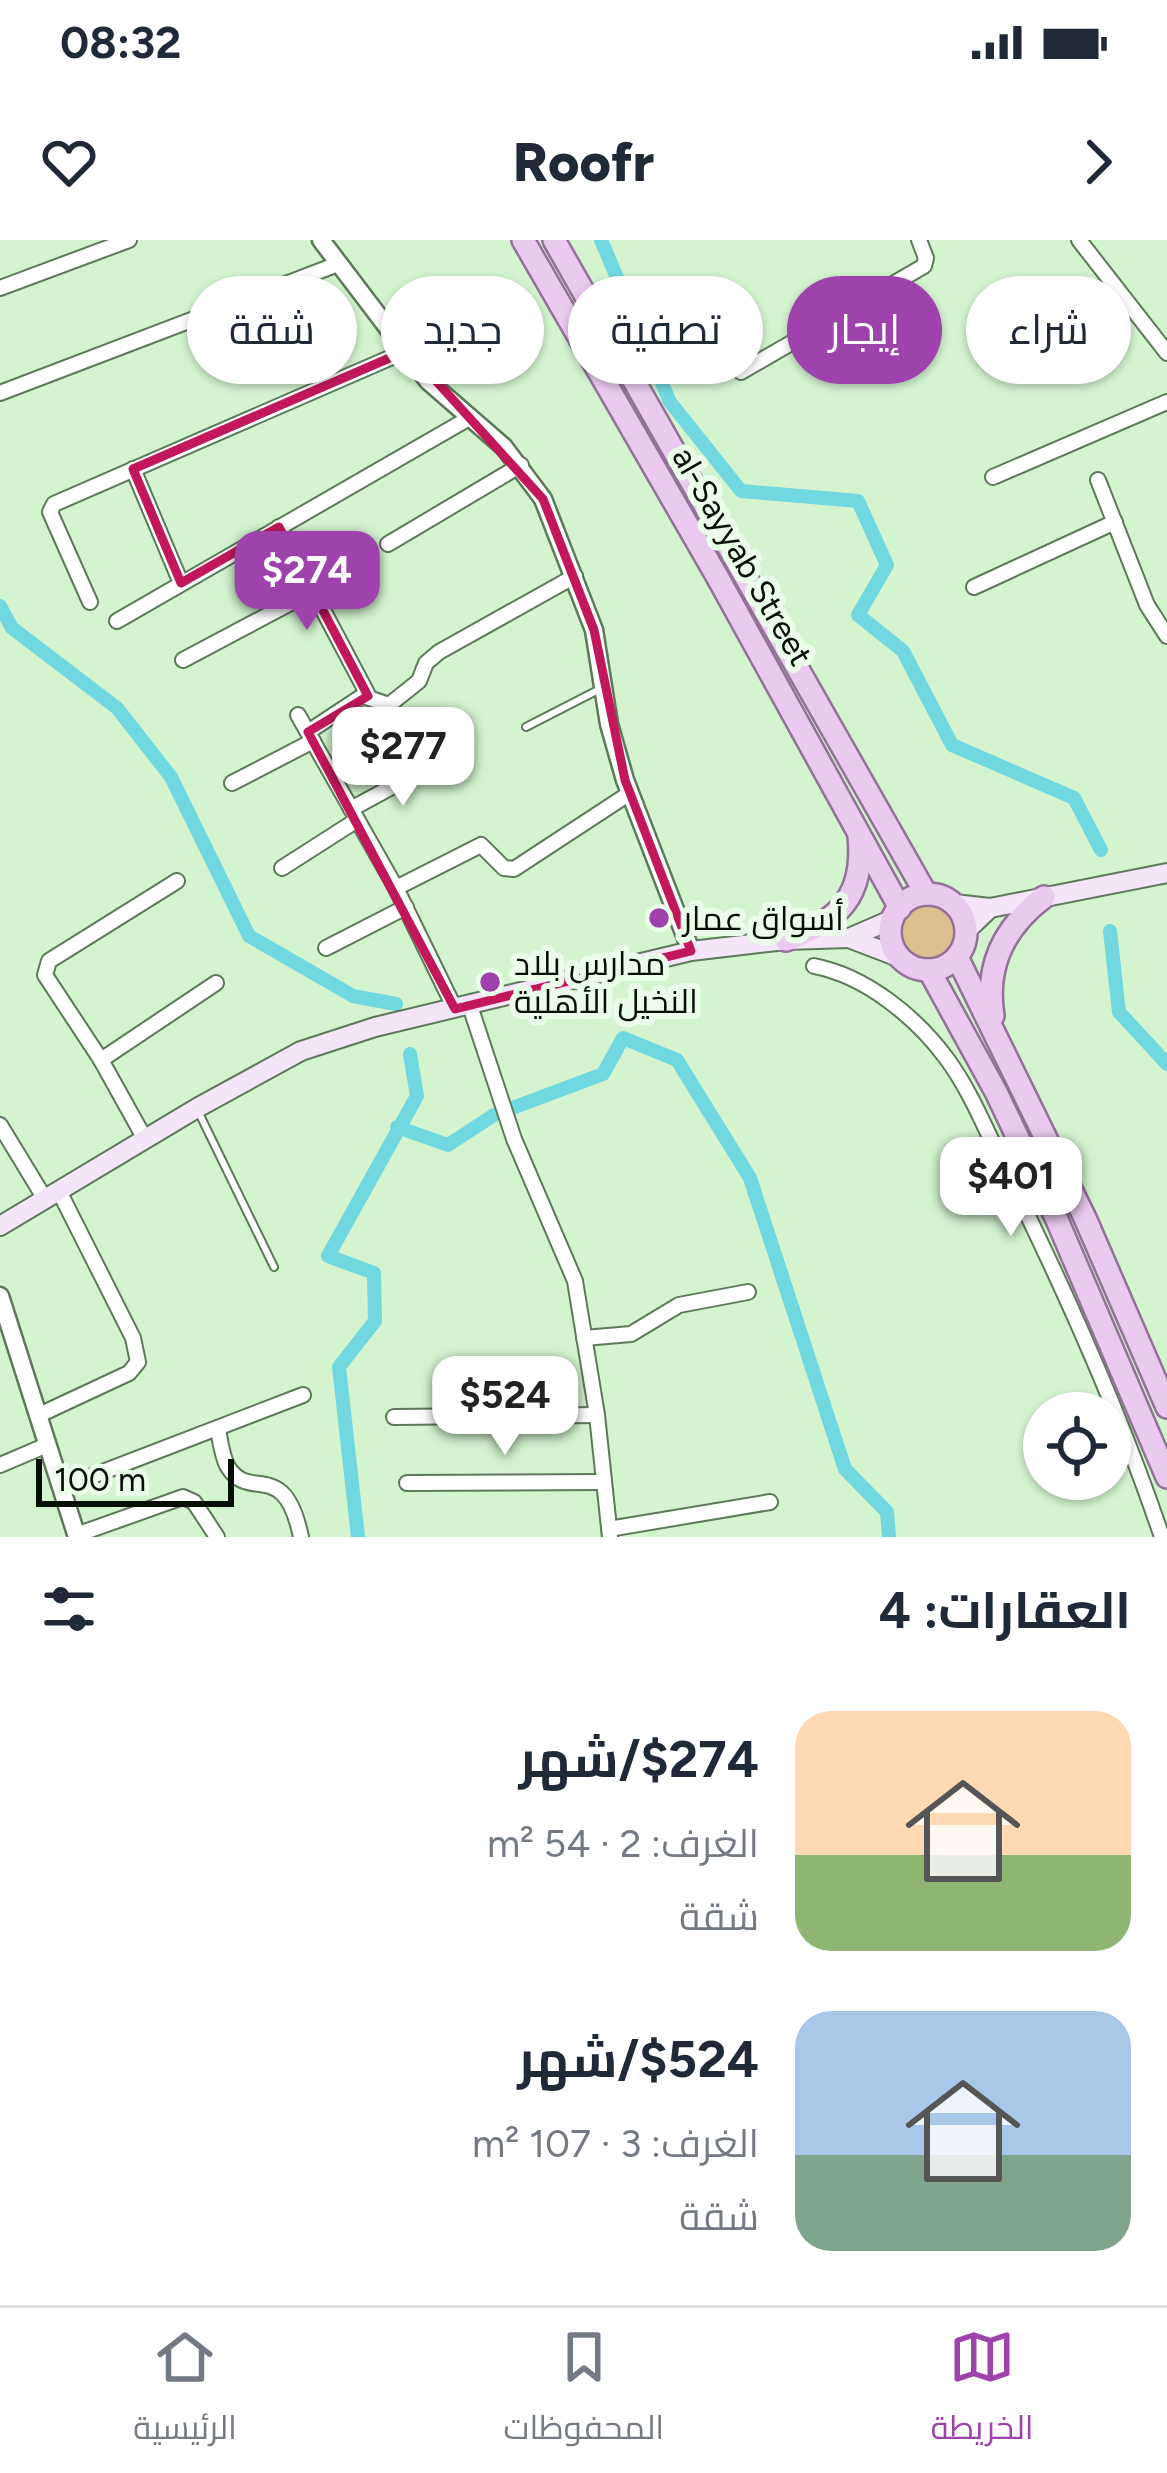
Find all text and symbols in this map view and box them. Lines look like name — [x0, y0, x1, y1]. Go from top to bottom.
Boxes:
text: 08:32 — [60, 15, 181, 69]
icon: heart — [36, 129, 102, 195]
icon: forward — [1065, 129, 1131, 195]
text: Roofr — [513, 130, 654, 195]
chip: شقة — [187, 276, 357, 384]
chip: جديد — [381, 276, 544, 384]
chip: تصفية — [568, 276, 763, 384]
chip: إيجار — [787, 276, 942, 384]
chip: شراء — [966, 276, 1131, 384]
street label: al-Sayyab Street — [664, 440, 821, 672]
pin: $274 — [236, 531, 378, 633]
text: $274 — [262, 546, 352, 593]
pin: $277 — [332, 707, 474, 809]
text: $277 — [359, 722, 447, 769]
place label: أسواق عمار — [681, 898, 844, 939]
marker: أسواق عمار — [646, 905, 672, 931]
place label: مدارس بلاد النخيل الأهلية — [514, 944, 698, 1022]
marker: مدارس بلاد النخيل الأهلية — [477, 969, 503, 995]
pin: $401 — [940, 1137, 1082, 1239]
text: $401 — [967, 1152, 1055, 1199]
pin: $524 — [434, 1356, 576, 1458]
text: $524 — [459, 1371, 551, 1418]
map controls — [1023, 1392, 1131, 1500]
button: locate — [1023, 1392, 1131, 1500]
scale bar — [36, 1453, 234, 1506]
text: 100 m — [54, 1460, 146, 1499]
icon: filters — [36, 1576, 102, 1642]
text: العقارات: 4 — [879, 1580, 1131, 1641]
text: $274/شهر — [519, 1729, 759, 1790]
icon: home — [891, 1759, 1035, 1903]
text: الغرف: 2 · 54 m² — [487, 1820, 759, 1867]
text: شقة — [679, 1893, 759, 1940]
text: $524/شهر — [518, 2029, 759, 2090]
icon: home — [891, 2059, 1035, 2203]
text: الغرف: 3 · 107 m² — [472, 2120, 759, 2167]
text: شقة — [679, 2193, 759, 2240]
tab: الرئيسية — [133, 2324, 237, 2458]
tab: المحفوظات — [503, 2324, 664, 2458]
tab: الخريطة — [931, 2324, 1034, 2458]

